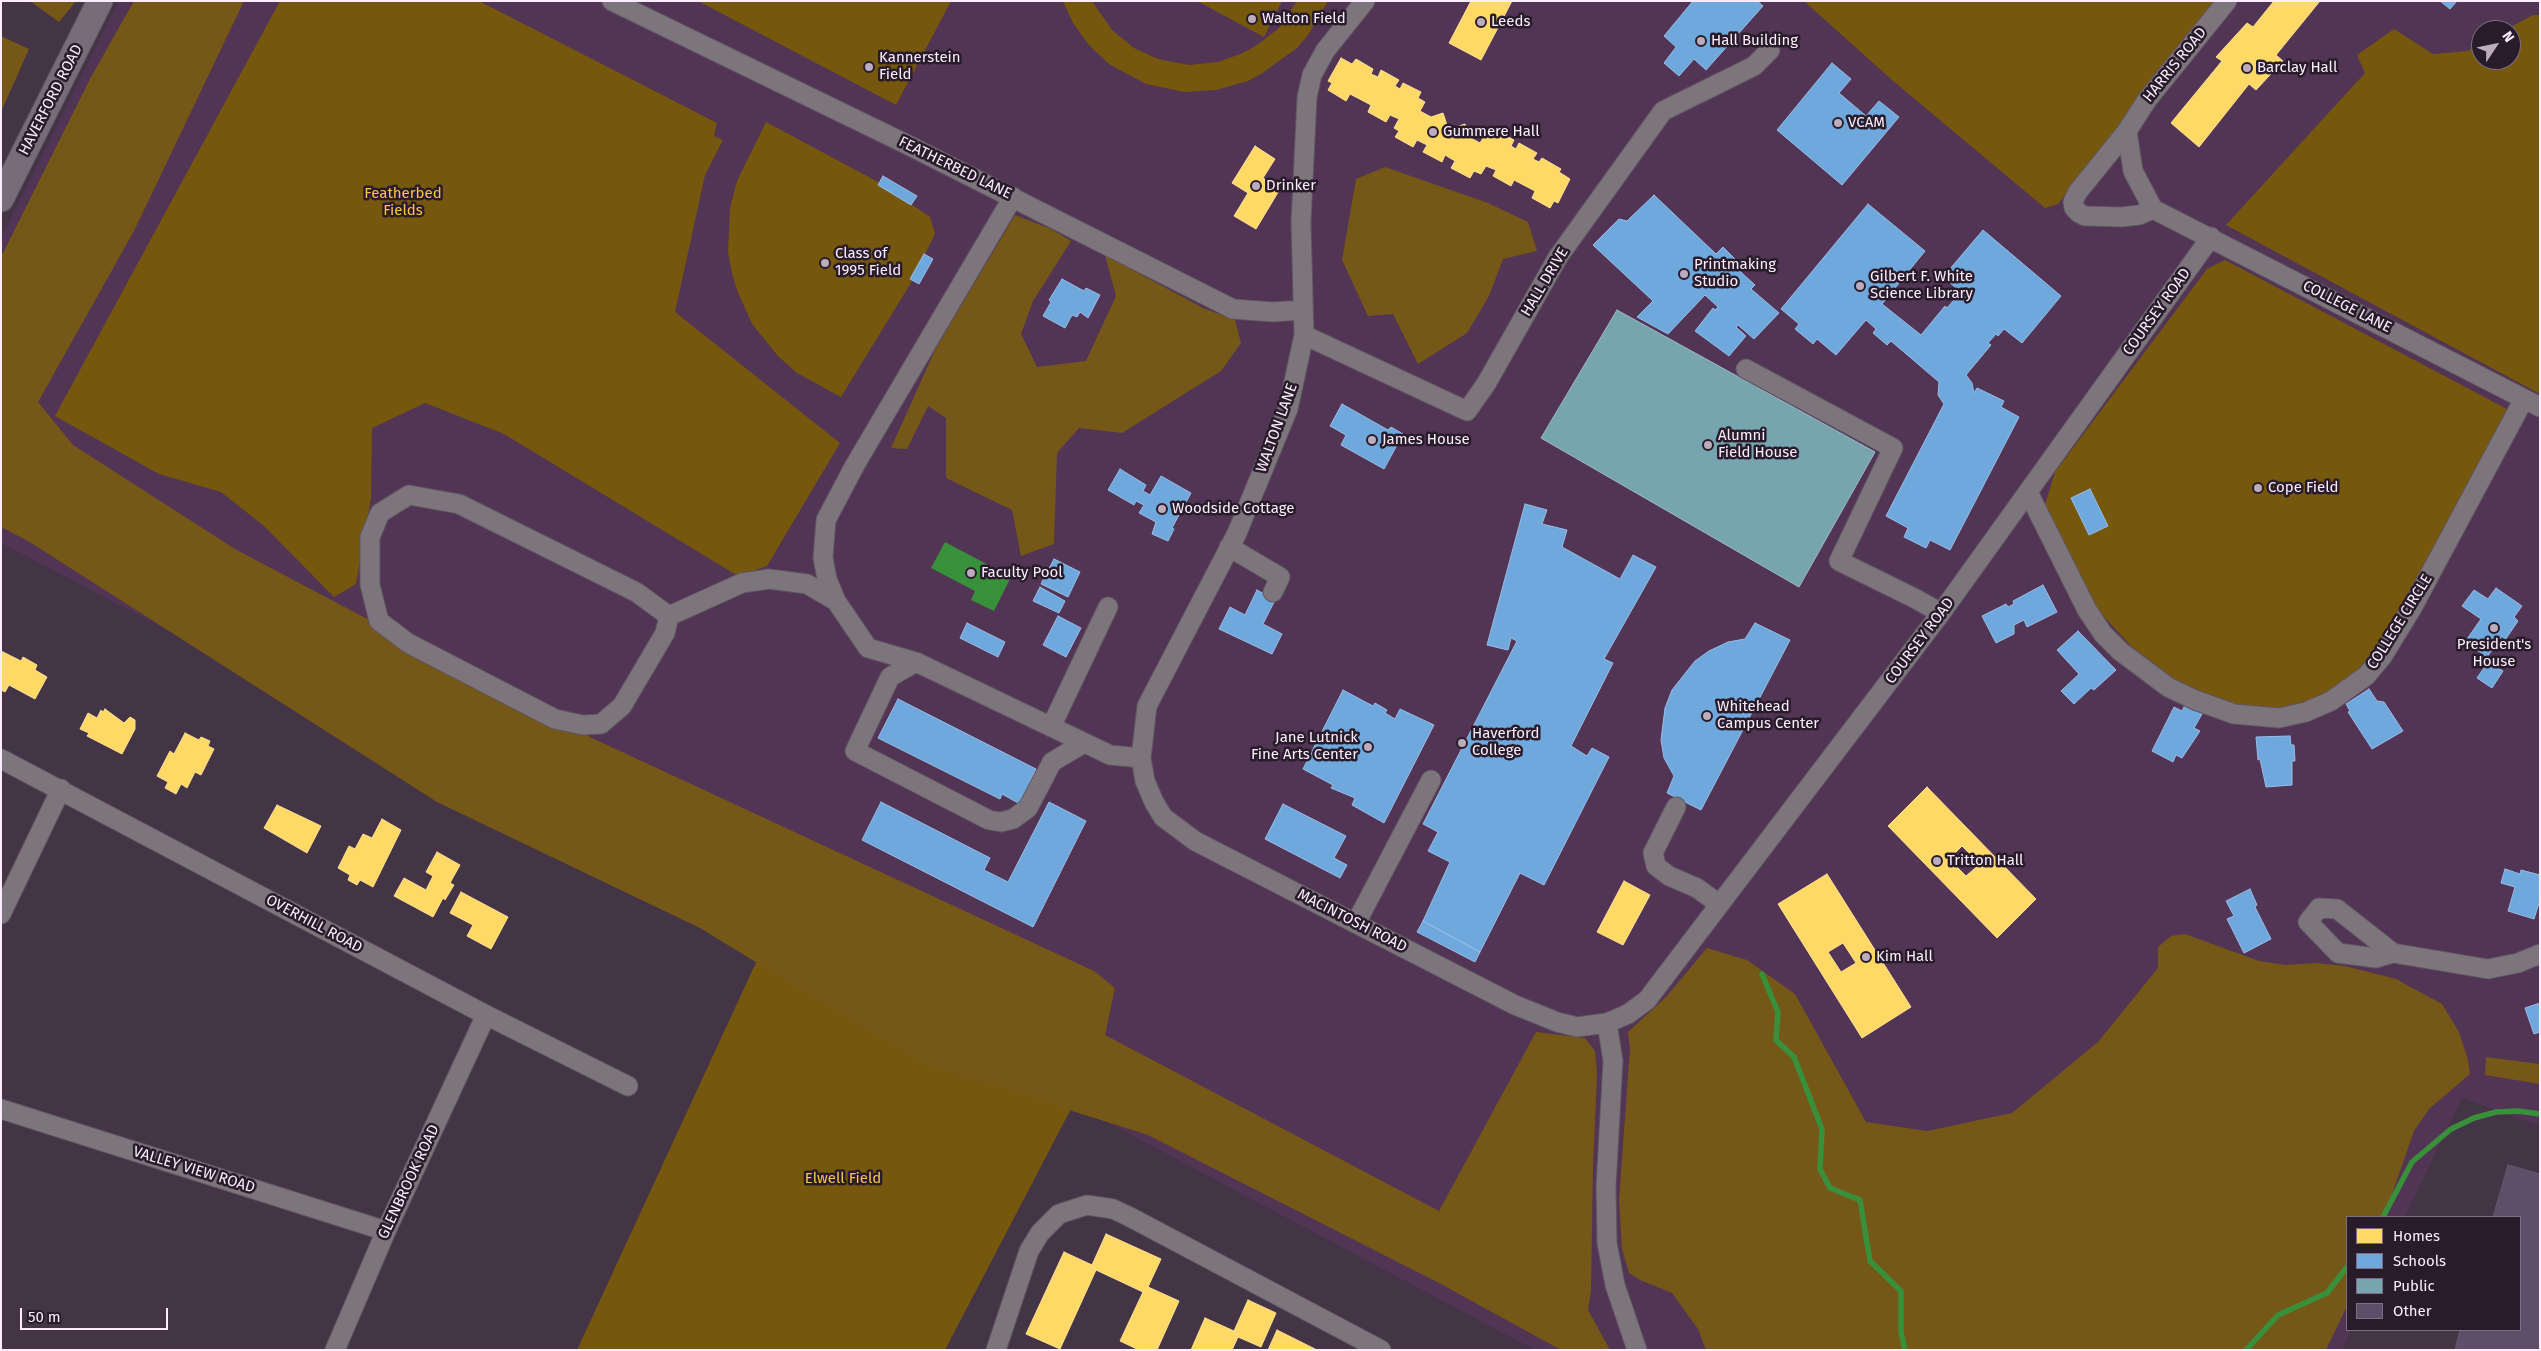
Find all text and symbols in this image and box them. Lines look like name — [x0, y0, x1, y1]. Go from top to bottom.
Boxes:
place label: Walton Field — [1262, 10, 1346, 28]
marker: Walton Field — [1246, 13, 1258, 25]
place label: Leeds — [1491, 13, 1530, 31]
marker: Leeds — [1475, 16, 1487, 28]
north arrow — [2471, 20, 2521, 70]
street label: HARRIS ROAD — [2139, 24, 2211, 106]
text: N — [2498, 28, 2518, 45]
place label: Hall Building — [1711, 32, 1798, 50]
marker: Hall Building — [1695, 35, 1707, 47]
street label: HAVERFORD ROAD — [15, 42, 87, 158]
place label: Kannerstein Field — [879, 49, 961, 84]
place label: Barclay Hall — [2257, 59, 2337, 77]
marker: Kannerstein Field — [863, 61, 875, 73]
marker: Barclay Hall — [2241, 62, 2253, 74]
place label: VCAM — [1848, 114, 1885, 132]
marker: VCAM — [1832, 117, 1844, 129]
place label: Gummere Hall — [1443, 123, 1540, 141]
marker: Gummere Hall — [1427, 126, 1439, 138]
street label: FEATHERBED LANE — [896, 133, 1014, 203]
place label: Drinker — [1266, 177, 1316, 195]
marker: Drinker — [1250, 180, 1262, 192]
park label: Featherbed Fields — [364, 185, 442, 220]
street label: HALL DRIVE — [1517, 244, 1573, 320]
place label: Class of 1995 Field — [835, 245, 901, 280]
place label: Printmaking Studio — [1694, 256, 1776, 291]
marker: Class of 1995 Field — [819, 257, 831, 269]
street label: COURSEY ROAD — [2119, 265, 2195, 359]
marker: Printmaking Studio — [1678, 268, 1690, 280]
place label: Gilbert F. White Science Library — [1870, 268, 1973, 303]
street label: COLLEGE LANE — [2300, 277, 2394, 337]
marker: Gilbert F. White Science Library — [1854, 280, 1866, 292]
street label: WALTON LANE — [1253, 381, 1301, 475]
place label: Alumni Field House — [1718, 427, 1797, 462]
place label: James House — [1382, 431, 1470, 449]
marker: James House — [1366, 434, 1378, 446]
marker: Alumni Field House — [1702, 439, 1714, 451]
place label: Cope Field — [2268, 479, 2338, 497]
marker: Cope Field — [2252, 482, 2264, 494]
place label: Woodside Cottage — [1172, 500, 1294, 518]
marker: Woodside Cottage — [1156, 503, 1168, 515]
place label: Faculty Pool — [981, 564, 1063, 582]
marker: Faculty Pool — [965, 567, 977, 579]
street label: COLLEGE CIRCLE — [2364, 571, 2436, 673]
street label: COURSEY ROAD — [1882, 594, 1958, 688]
marker: President's House — [2488, 622, 2500, 634]
place label: President's House — [2457, 636, 2531, 671]
place label: Whitehead Campus Center — [1717, 698, 1819, 733]
marker: Whitehead Campus Center — [1701, 710, 1713, 722]
place label: Haverford College — [1472, 725, 1539, 760]
place label: Jane Lutnick Fine Arts Center — [1251, 729, 1358, 764]
marker: Haverford College — [1456, 737, 1468, 749]
marker: Jane Lutnick Fine Arts Center — [1362, 741, 1374, 753]
place label: Tritton Hall — [1947, 852, 2023, 870]
marker: Tritton Hall — [1931, 855, 1943, 867]
street label: MACINTOSH ROAD — [1294, 886, 1410, 956]
street label: OVERHILL ROAD — [263, 891, 365, 957]
place label: Kim Hall — [1876, 948, 1933, 966]
marker: Kim Hall — [1860, 951, 1872, 963]
street label: GLENBROOK ROAD — [375, 1122, 443, 1242]
street label: VALLEY VIEW ROAD — [131, 1143, 257, 1197]
park label: Elwell Field — [805, 1170, 881, 1188]
legend — [2346, 1216, 2521, 1331]
text: Homes — [2393, 1227, 2440, 1245]
text: Schools — [2393, 1252, 2446, 1270]
text: Public — [2393, 1277, 2435, 1295]
scale bar — [22, 1298, 170, 1330]
text: Other — [2393, 1302, 2432, 1320]
text: 50 m — [28, 1308, 61, 1326]

